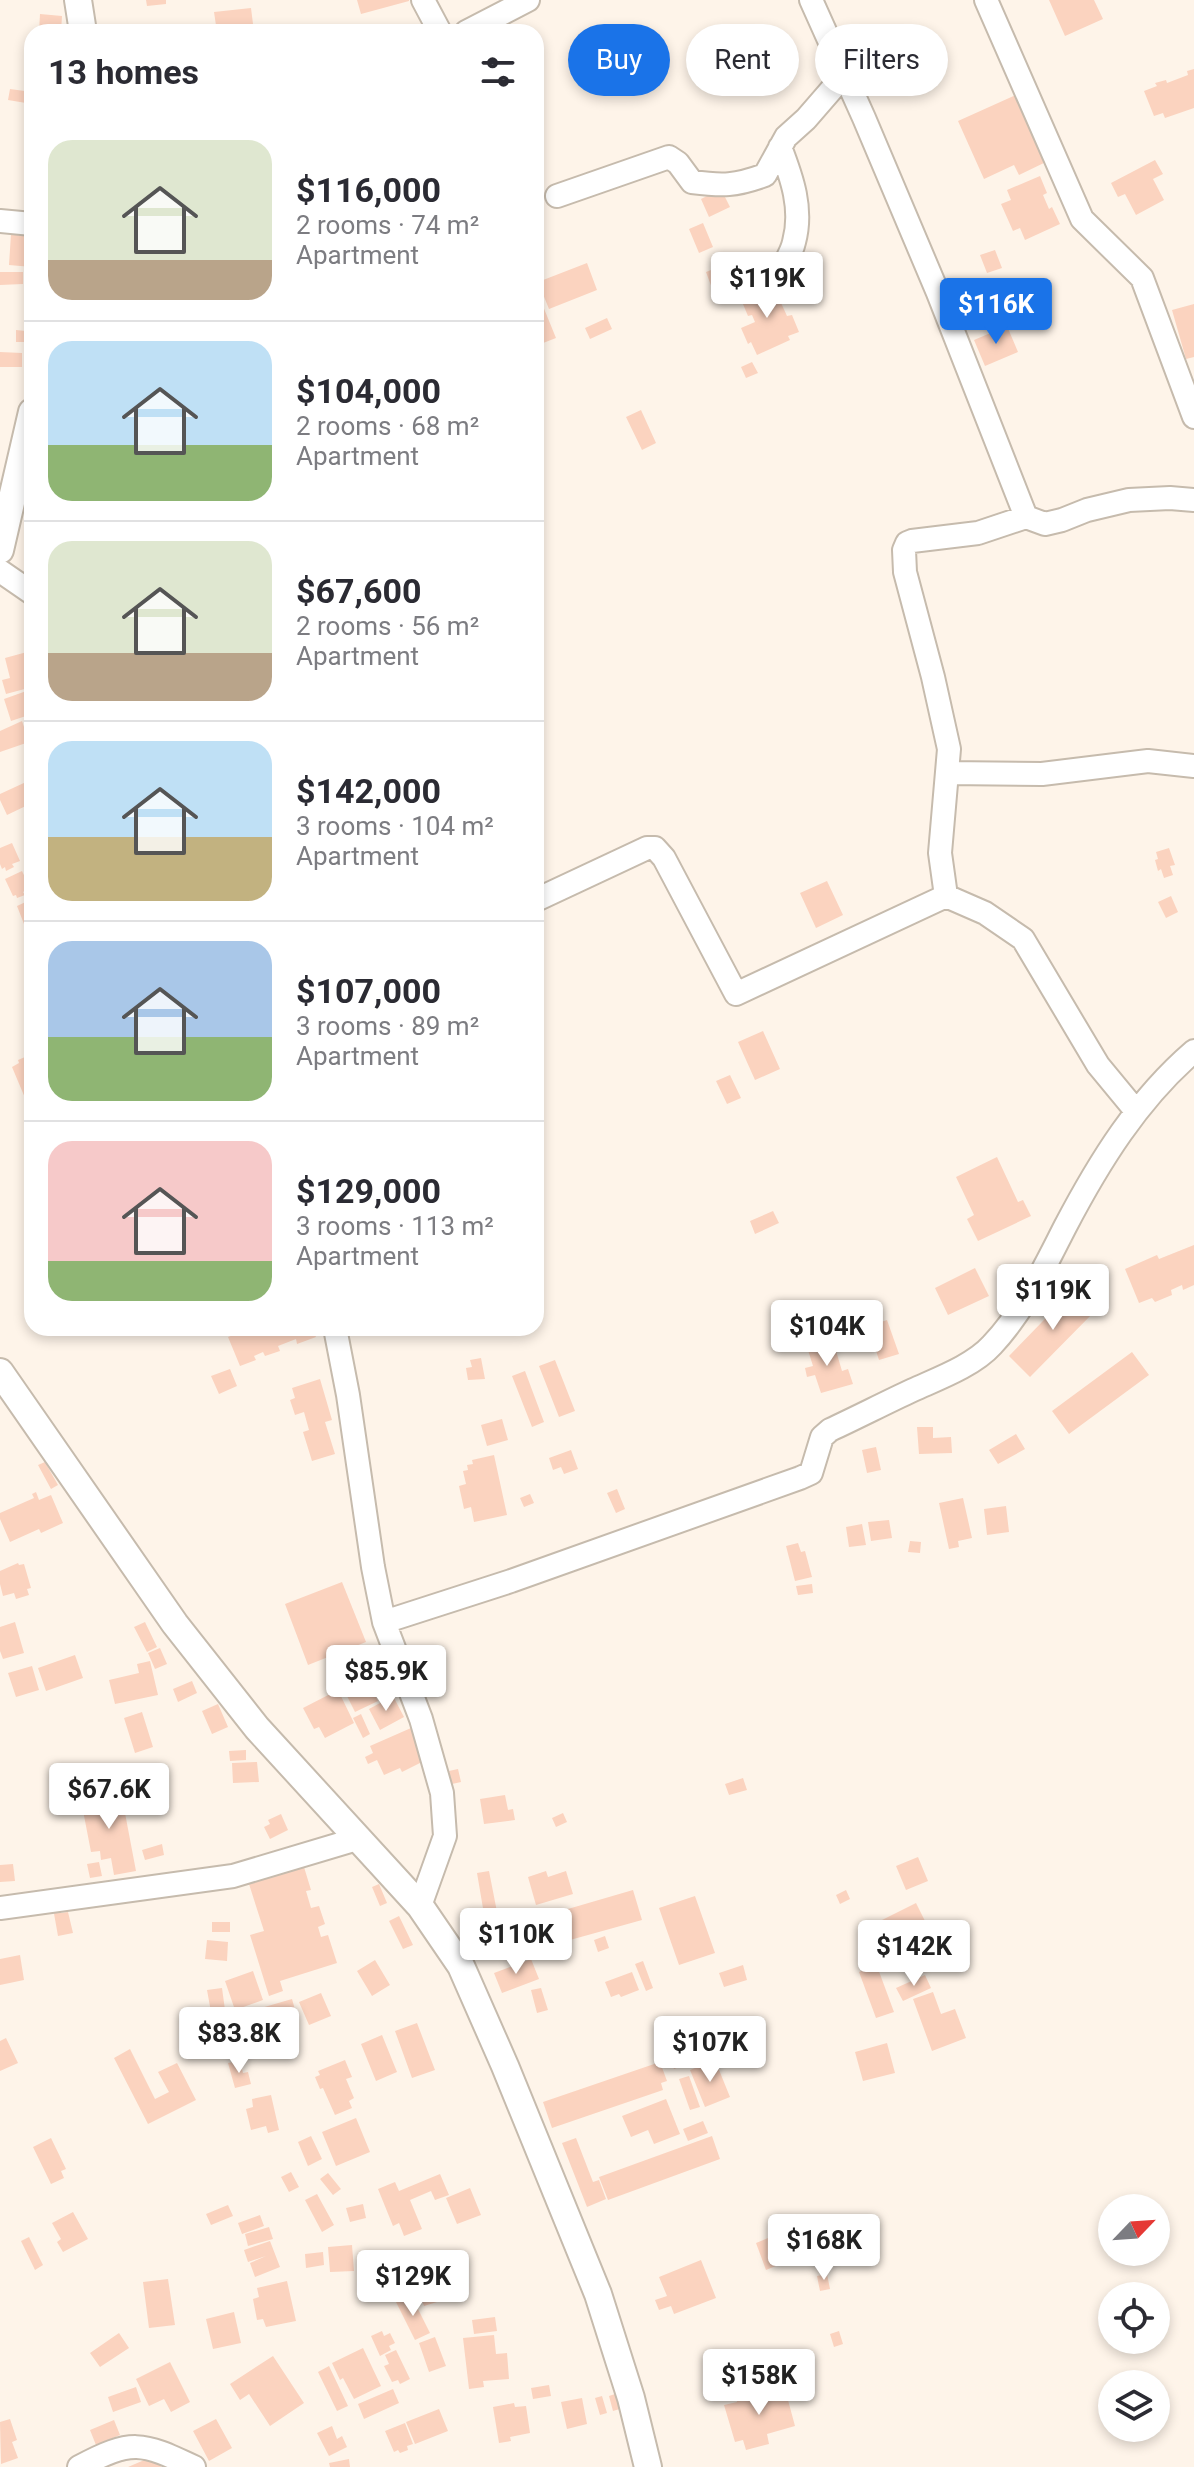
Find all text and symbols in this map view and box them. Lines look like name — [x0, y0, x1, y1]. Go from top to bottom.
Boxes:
chip: Buy — [568, 24, 670, 96]
chip: Rent — [686, 24, 799, 96]
chip: Filters — [815, 24, 948, 96]
icon: filters — [476, 50, 520, 94]
text: 13 homes — [48, 52, 199, 92]
text: $116,000 — [296, 170, 441, 210]
icon: home — [112, 172, 208, 268]
text: 2 rooms · 74 m² — [296, 210, 479, 240]
text: Apartment — [296, 240, 419, 270]
pin: $119K — [711, 252, 823, 320]
text: $119K — [729, 263, 805, 293]
pin: $116K — [940, 278, 1052, 346]
text: $116K — [958, 289, 1034, 319]
text: $104,000 — [296, 371, 441, 411]
icon: home — [112, 373, 208, 469]
text: 2 rooms · 68 m² — [296, 411, 479, 441]
text: Apartment — [296, 441, 419, 471]
text: $67,600 — [296, 571, 421, 611]
icon: home — [112, 573, 208, 669]
text: 2 rooms · 56 m² — [296, 611, 479, 641]
text: Apartment — [296, 641, 419, 671]
text: $142,000 — [296, 771, 441, 811]
icon: home — [112, 773, 208, 869]
text: 3 rooms · 104 m² — [296, 811, 494, 841]
text: Apartment — [296, 841, 419, 871]
text: $107,000 — [296, 971, 441, 1011]
icon: home — [112, 973, 208, 1069]
text: 3 rooms · 89 m² — [296, 1011, 479, 1041]
text: Apartment — [296, 1041, 419, 1071]
text: $129,000 — [296, 1171, 441, 1211]
icon: home — [112, 1173, 208, 1269]
text: 3 rooms · 113 m² — [296, 1211, 494, 1241]
text: Apartment — [296, 1241, 419, 1271]
pin: $119K — [997, 1264, 1109, 1332]
text: $119K — [1015, 1275, 1091, 1305]
pin: $104K — [771, 1300, 883, 1368]
text: $104K — [789, 1311, 865, 1341]
pin: $85.9K — [321, 1645, 451, 1713]
text: $85.9K — [344, 1656, 428, 1686]
pin: $67.6K — [44, 1763, 174, 1831]
text: $67.6K — [67, 1774, 151, 1804]
pin: $110K — [460, 1908, 572, 1976]
text: $110K — [478, 1919, 554, 1949]
pin: $142K — [858, 1920, 970, 1988]
text: $142K — [876, 1931, 952, 1961]
pin: $83.8K — [174, 2007, 304, 2075]
pin: $107K — [654, 2016, 766, 2084]
text: $83.8K — [197, 2018, 281, 2048]
text: $107K — [672, 2027, 748, 2057]
north arrow — [1098, 2194, 1170, 2266]
map controls — [1098, 2194, 1170, 2442]
pin: $168K — [768, 2214, 880, 2282]
text: $168K — [786, 2225, 862, 2255]
pin: $129K — [357, 2250, 469, 2318]
text: $129K — [375, 2261, 451, 2291]
button: locate — [1098, 2282, 1170, 2354]
pin: $158K — [703, 2349, 815, 2417]
text: $158K — [721, 2360, 797, 2390]
button: layers — [1098, 2370, 1170, 2442]

